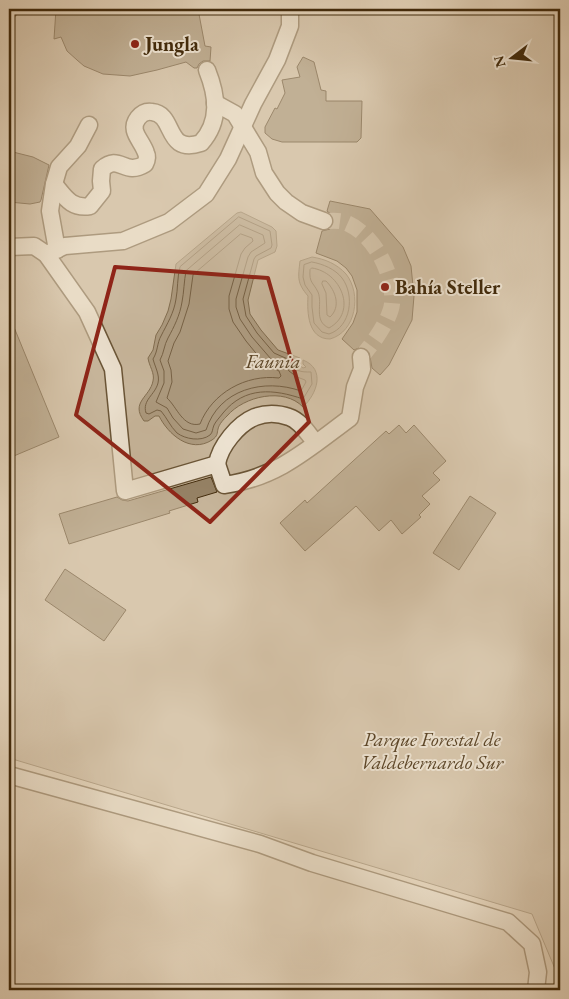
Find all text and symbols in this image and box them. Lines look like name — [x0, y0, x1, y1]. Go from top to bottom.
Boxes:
place label: Jungla — [143, 31, 199, 57]
north arrow — [486, 32, 536, 82]
marker: Jungla — [129, 38, 141, 50]
text: N — [489, 53, 510, 70]
place label: Bahía Steller — [395, 274, 501, 300]
marker: Bahía Steller — [379, 281, 391, 293]
park label: Faunia — [244, 348, 301, 374]
park label: Parque Forestal de Valdebernardo Sur — [361, 726, 505, 775]

